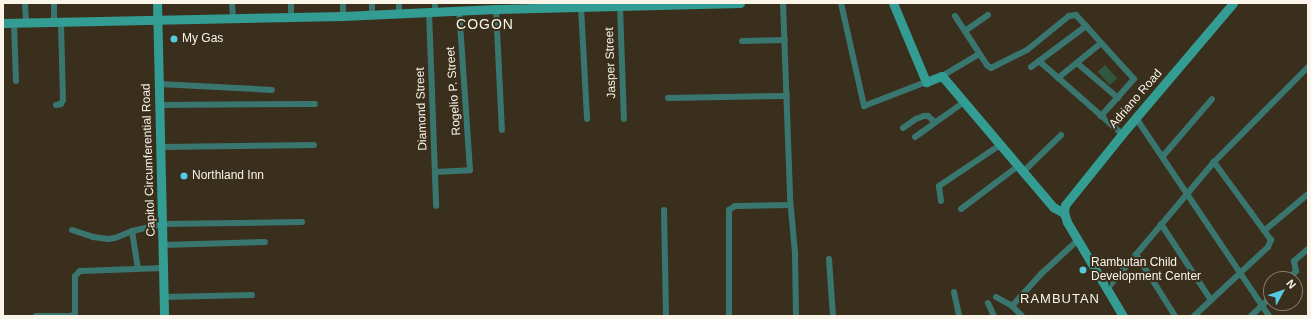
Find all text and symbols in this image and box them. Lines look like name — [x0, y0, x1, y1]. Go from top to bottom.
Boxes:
district label: COGON — [456, 16, 514, 32]
street label: Jasper Street — [603, 27, 619, 99]
place label: My Gas — [182, 32, 223, 46]
marker: My Gas — [169, 34, 179, 44]
street label: Rogelio P. Street — [444, 46, 464, 136]
street label: Diamond Street — [413, 67, 431, 151]
street label: Adriano Road — [1106, 67, 1166, 131]
street label: Capitol Circumferential Road — [139, 83, 159, 237]
place label: Northland Inn — [192, 169, 264, 183]
marker: Northland Inn — [179, 171, 189, 181]
place label: Rambutan Child Development Center — [1091, 256, 1201, 284]
marker: Rambutan Child Development Center — [1078, 265, 1088, 275]
north arrow — [1263, 271, 1303, 311]
text: N — [1284, 277, 1299, 291]
district label: RAMBUTAN — [1020, 291, 1100, 307]

